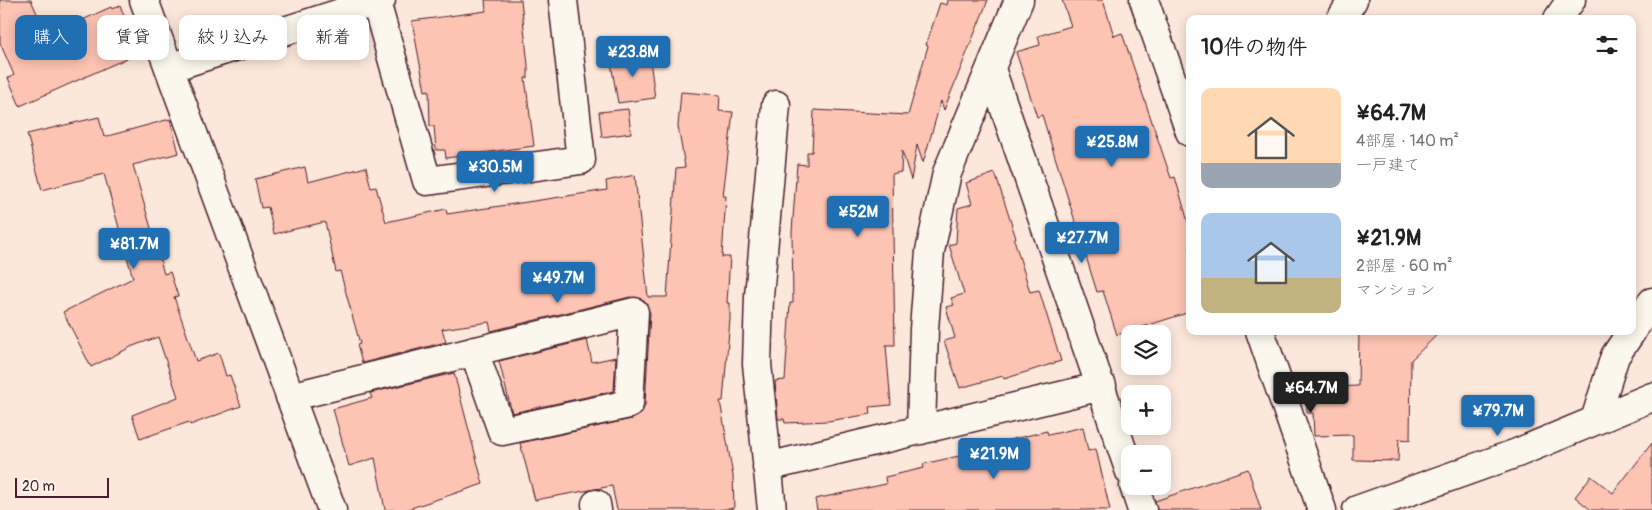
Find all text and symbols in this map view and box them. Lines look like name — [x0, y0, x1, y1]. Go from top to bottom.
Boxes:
chip: 購入 — [15, 15, 87, 60]
chip: 賃貸 — [97, 15, 169, 60]
chip: 絞り込み — [179, 15, 287, 60]
chip: 新着 — [297, 15, 369, 60]
icon: filters — [1593, 31, 1621, 59]
text: 10件の物件 — [1201, 34, 1308, 61]
pin: ¥23.8M — [592, 36, 674, 78]
text: ¥23.8M — [607, 42, 659, 62]
text: ¥64.7M — [1356, 100, 1426, 127]
icon: home — [1241, 108, 1301, 168]
pin: ¥25.8M — [1071, 126, 1153, 168]
text: 4部屋 · 140 m² — [1356, 131, 1459, 151]
text: ¥25.8M — [1086, 132, 1138, 152]
pin: ¥30.5M — [454, 150, 536, 193]
text: 一戸建て — [1356, 155, 1420, 175]
text: ¥30.5M — [468, 157, 522, 177]
pin: ¥52M — [828, 196, 888, 238]
text: ¥52M — [838, 202, 878, 222]
pin: ¥27.7M — [1041, 222, 1123, 264]
text: ¥21.9M — [1356, 225, 1421, 252]
pin: ¥81.7M — [93, 228, 175, 270]
text: ¥27.7M — [1056, 228, 1108, 248]
icon: home — [1241, 233, 1301, 293]
text: ¥81.7M — [110, 234, 158, 254]
text: 2部屋 · 60 m² — [1356, 256, 1452, 276]
pin: ¥49.7M — [517, 262, 599, 304]
text: ¥49.7M — [532, 268, 584, 288]
text: マンション — [1356, 280, 1435, 300]
map controls — [1121, 325, 1171, 495]
button: layers — [1121, 325, 1171, 375]
pin: ¥64.7M — [1270, 372, 1352, 414]
text: ¥64.7M — [1284, 378, 1338, 398]
button: + — [1121, 385, 1171, 435]
pin: ¥79.7M — [1457, 394, 1539, 437]
text: ¥79.7M — [1472, 401, 1524, 421]
pin: ¥21.9M — [953, 438, 1035, 480]
text: ¥21.9M — [969, 444, 1019, 464]
button: − — [1121, 445, 1171, 495]
scale bar — [15, 475, 109, 498]
text: 20 m — [22, 478, 55, 495]

